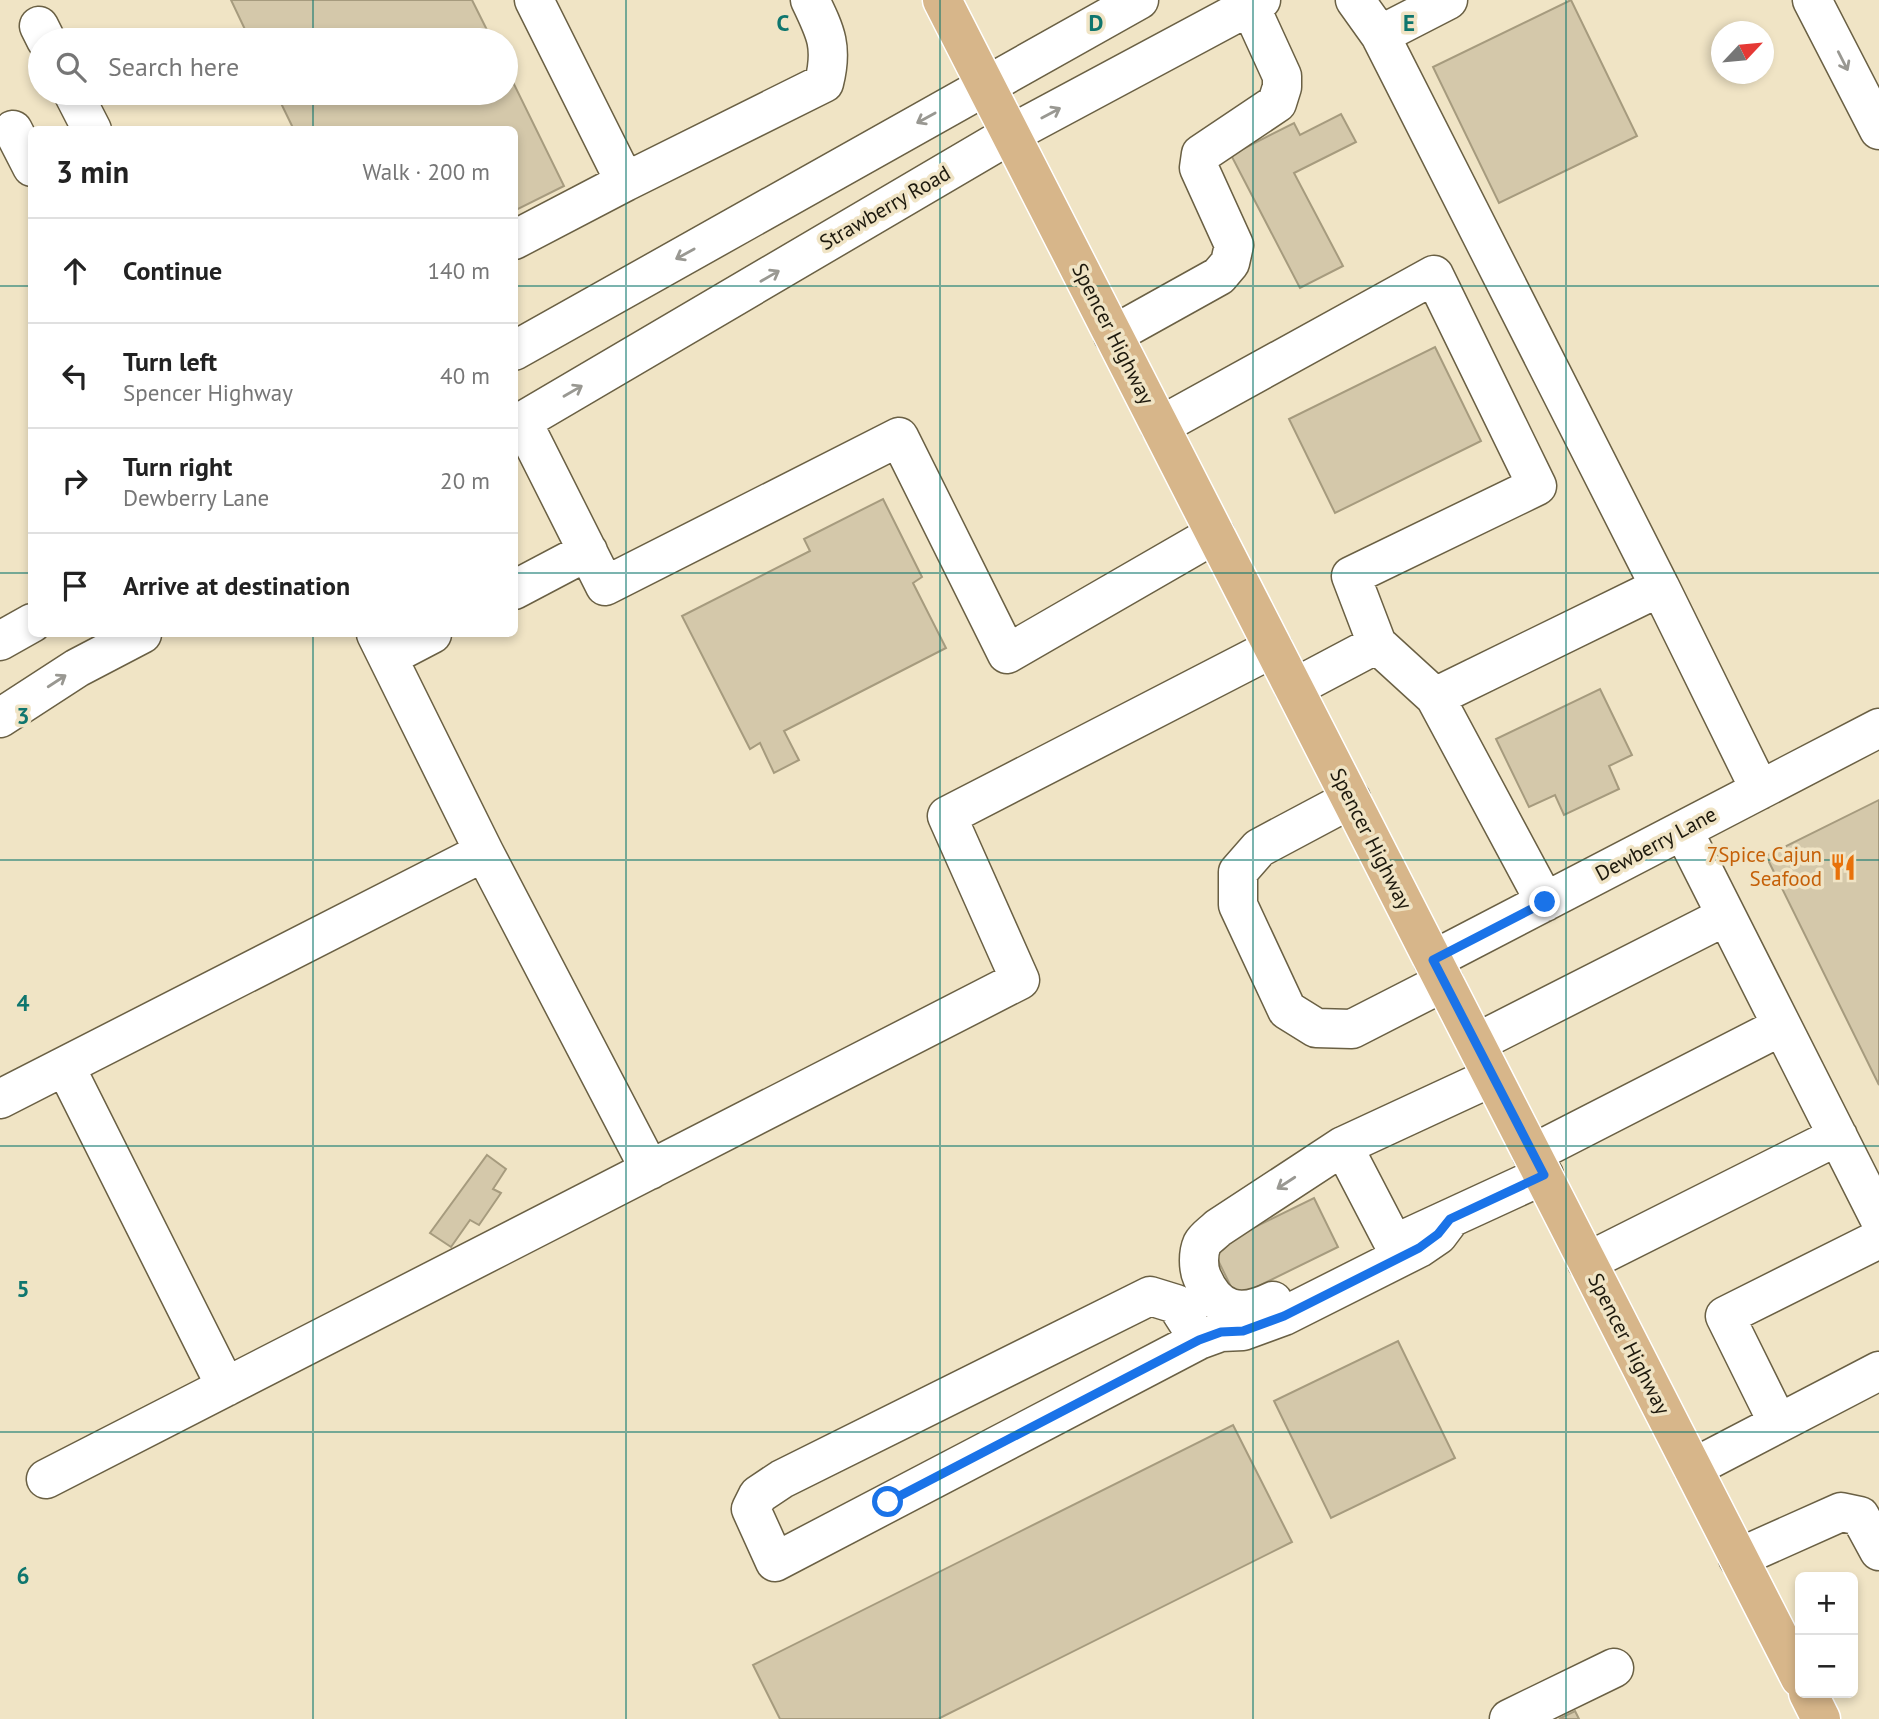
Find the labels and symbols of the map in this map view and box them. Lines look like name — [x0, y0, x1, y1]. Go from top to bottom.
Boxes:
text: C — [777, 8, 790, 37]
text: D — [1089, 8, 1103, 37]
text: E — [1403, 8, 1415, 37]
north arrow — [1711, 21, 1774, 84]
one-way arrow — [1837, 50, 1851, 71]
one-way arrow — [1040, 105, 1061, 119]
one-way arrow — [917, 111, 937, 125]
street label: Strawberry Road — [814, 159, 955, 256]
one-way arrow — [676, 247, 696, 261]
street label: Spencer Highway — [1066, 258, 1161, 409]
one-way arrow — [759, 269, 779, 283]
one-way arrow — [563, 384, 583, 398]
one-way arrow — [47, 673, 67, 687]
text: 3 — [16, 701, 30, 730]
street label: Spencer Highway — [1324, 763, 1419, 914]
street label: Dewberry Lane — [1590, 800, 1721, 887]
place label: 7Spice Cajun Seafood — [1707, 841, 1822, 892]
restaurant icon: 7Spice Cajun Seafood — [1828, 852, 1858, 882]
route end — [1529, 886, 1560, 917]
text: 4 — [16, 988, 30, 1017]
one-way arrow — [1277, 1176, 1296, 1190]
street label: Spencer Highway — [1582, 1268, 1677, 1419]
text: 5 — [16, 1274, 30, 1303]
route start — [872, 1486, 903, 1517]
text: 6 — [16, 1561, 30, 1590]

